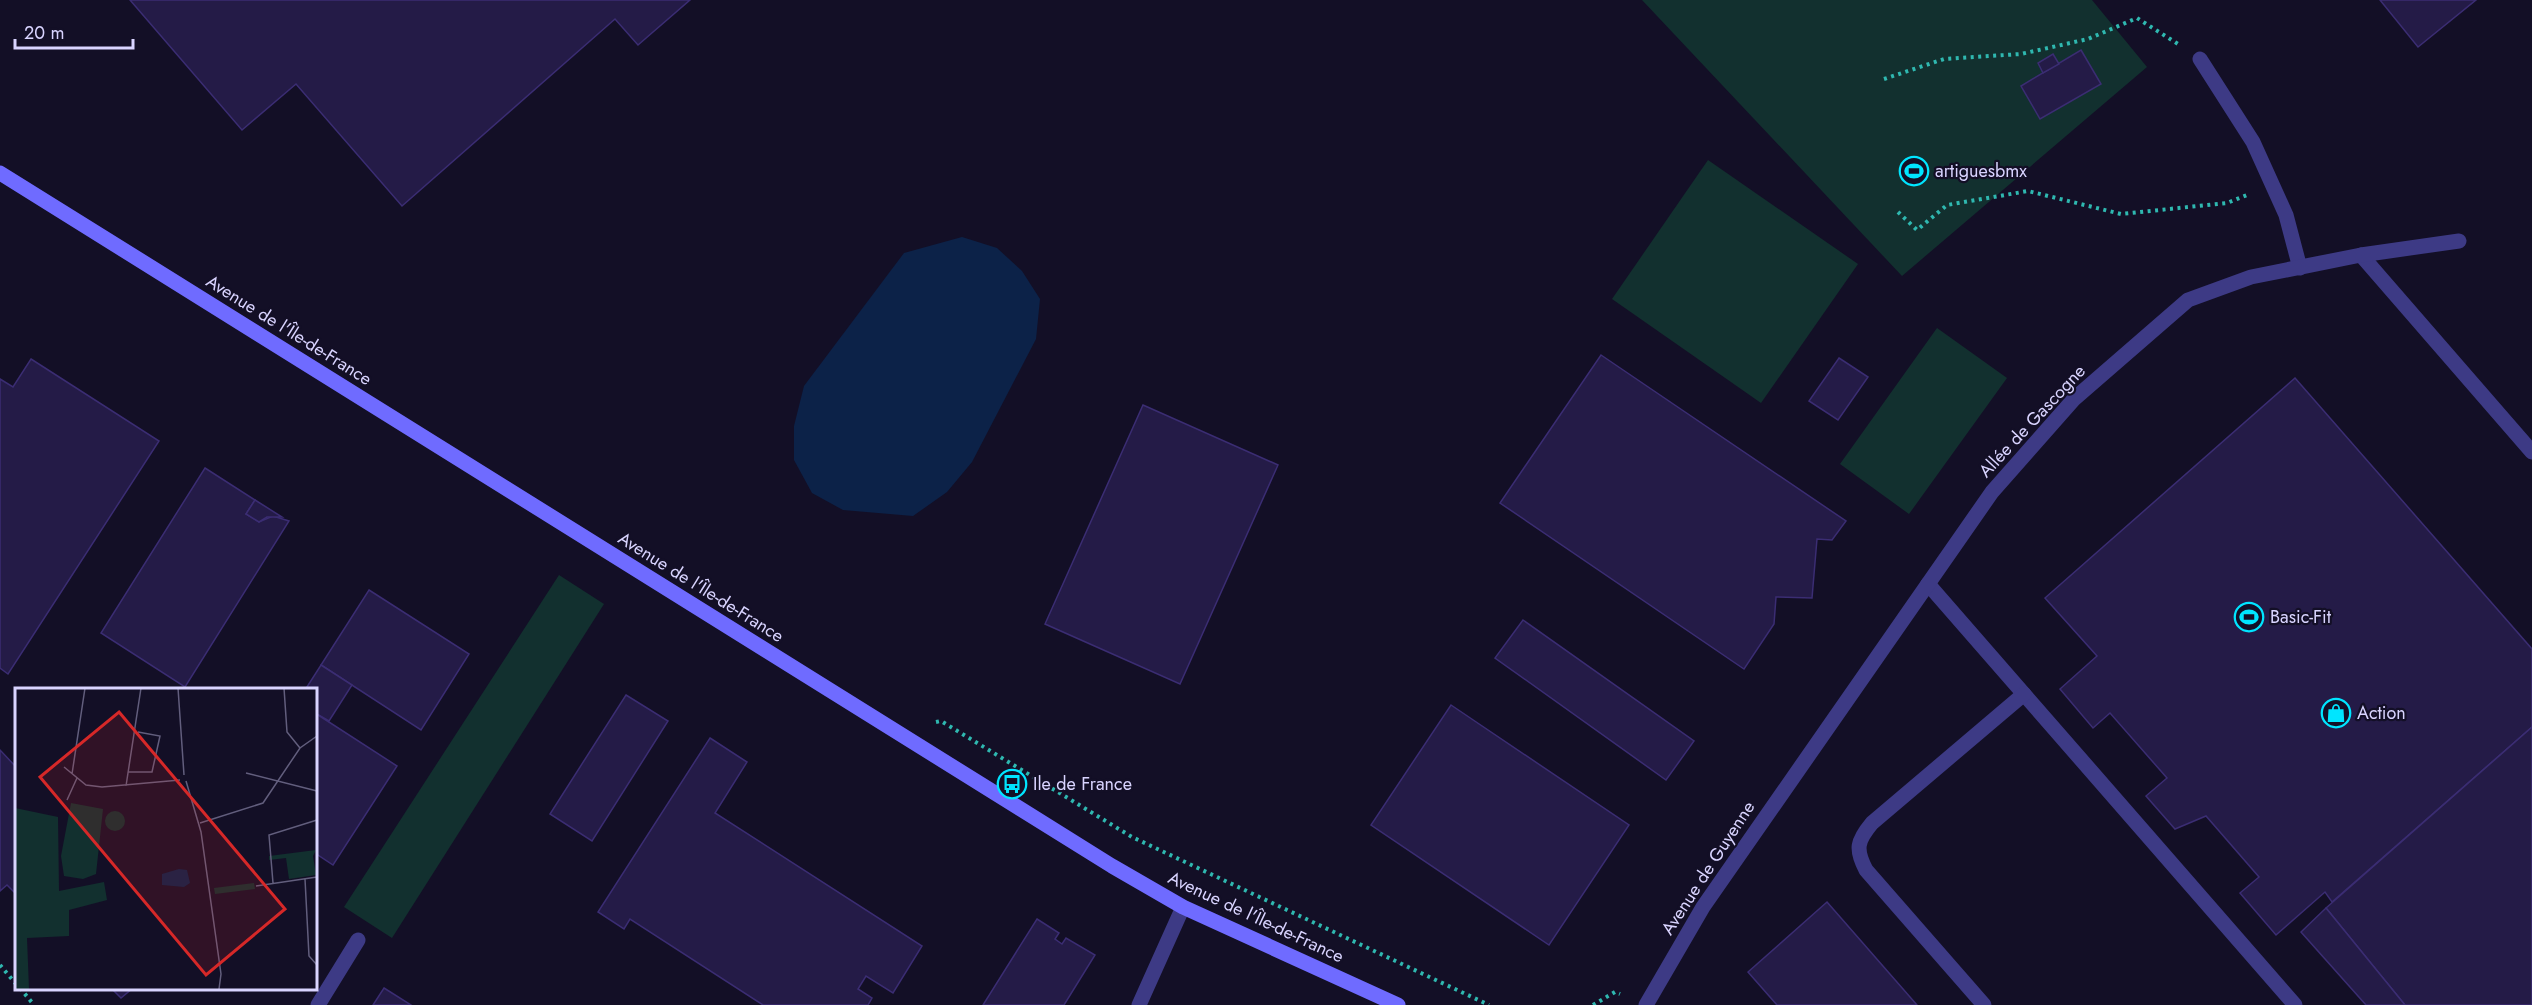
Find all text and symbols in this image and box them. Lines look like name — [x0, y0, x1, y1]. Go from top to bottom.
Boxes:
scale bar — [15, 12, 134, 50]
text: 20 m — [24, 20, 64, 46]
sports icon: artiguesbmx — [1898, 155, 1930, 187]
place label: artiguesbmx — [1935, 158, 2027, 184]
street label: Avenue de l'Île-de-France — [201, 268, 377, 392]
street label: Allée de Gascogne — [1973, 359, 2091, 483]
street label: Avenue de l'Île-de-France — [613, 525, 789, 649]
sports icon: Basic-Fit — [2233, 601, 2265, 633]
place label: Basic-Fit — [2270, 604, 2332, 630]
inset map — [15, 688, 316, 990]
shop icon: Action — [2320, 697, 2352, 729]
place label: Action — [2357, 700, 2406, 726]
bus stop icon: Ile de France — [996, 768, 1028, 800]
place label: Ile de France — [1033, 771, 1132, 797]
street label: Avenue de Guyenne — [1655, 796, 1761, 940]
street label: Avenue de l'Île-de-France — [1164, 865, 1348, 969]

